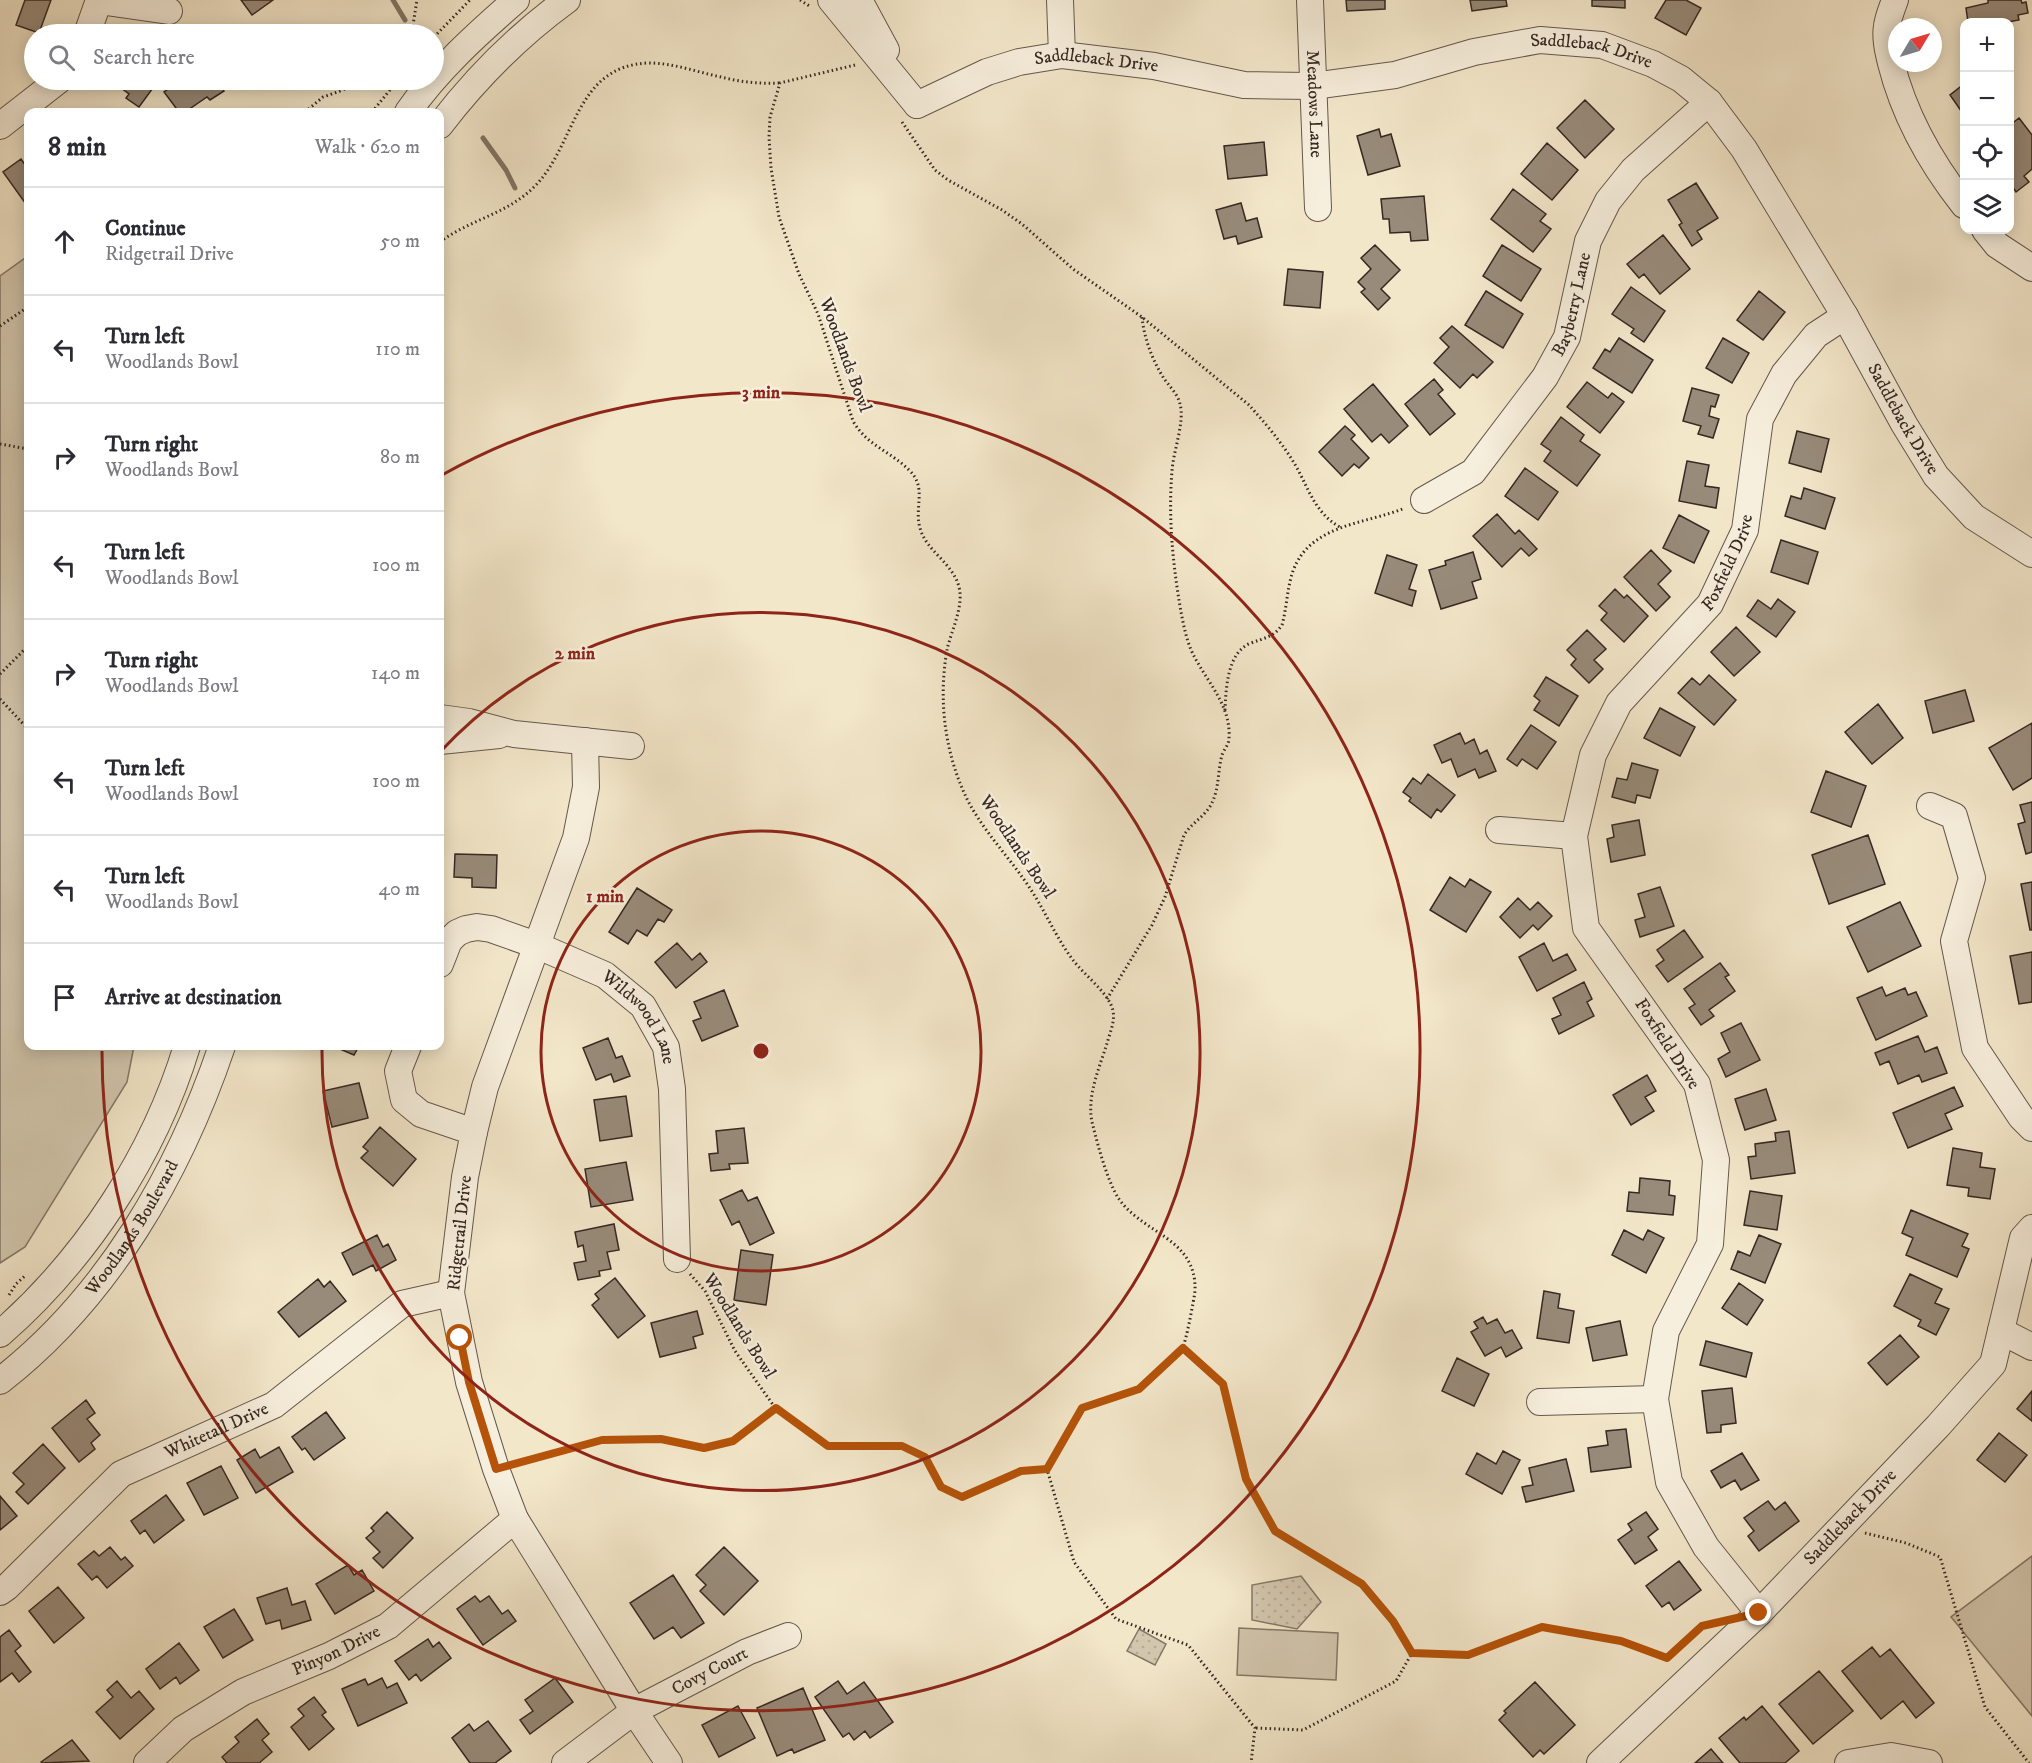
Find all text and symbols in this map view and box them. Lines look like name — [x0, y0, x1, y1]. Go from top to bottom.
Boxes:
north arrow — [1888, 18, 1942, 72]
map controls — [1960, 18, 2014, 234]
button: + — [1960, 18, 2014, 72]
search box — [24, 24, 444, 90]
street label: Saddleback Drive — [1529, 29, 1655, 74]
icon: search — [45, 41, 78, 74]
text: Search here — [93, 44, 195, 71]
street label: Saddleback Drive — [1033, 44, 1160, 78]
street label: Meadows Lane — [1301, 50, 1327, 158]
button: − — [1960, 72, 2014, 126]
button: locate — [1960, 126, 2014, 180]
text: 8 min — [48, 131, 106, 164]
text: Walk · 620 m — [315, 135, 420, 160]
button: layers — [1960, 180, 2014, 234]
text: Continue — [105, 215, 186, 242]
icon: ahead — [48, 225, 81, 258]
text: 50 m — [380, 229, 420, 254]
text: Ridgetrail Drive — [105, 242, 234, 267]
street label: Bayberry Lane — [1547, 251, 1596, 360]
street label: Woodlands Bowl — [814, 294, 876, 416]
text: Turn left — [105, 323, 185, 350]
icon: left — [48, 333, 81, 366]
text: 110 m — [375, 337, 420, 362]
text: Woodlands Bowl — [105, 350, 238, 375]
street label: Saddleback Drive — [1862, 360, 1944, 479]
text: 3 min — [742, 382, 781, 404]
text: Turn right — [105, 431, 198, 458]
icon: right — [48, 441, 81, 474]
text: 80 m — [380, 445, 420, 470]
text: Woodlands Bowl — [105, 458, 238, 483]
street label: Foxfield Drive — [1697, 513, 1758, 616]
text: Turn left — [105, 539, 185, 566]
icon: left — [48, 549, 81, 582]
text: 100 m — [372, 553, 420, 578]
text: Woodlands Bowl — [105, 566, 238, 591]
text: 2 min — [555, 643, 596, 665]
text: Turn right — [105, 647, 198, 674]
icon: right — [48, 657, 81, 690]
text: 140 m — [371, 661, 420, 686]
text: Woodlands Bowl — [105, 674, 238, 699]
text: Turn left — [105, 755, 185, 782]
icon: left — [48, 765, 81, 798]
text: 100 m — [372, 769, 420, 794]
text: Woodlands Bowl — [105, 782, 238, 807]
street label: Woodlands Bowl — [974, 790, 1060, 903]
text: Turn left — [105, 863, 185, 890]
icon: left — [48, 873, 81, 906]
text: 40 m — [378, 877, 420, 902]
text: 1 min — [586, 886, 625, 908]
text: Woodlands Bowl — [105, 890, 238, 915]
street label: Wildwood Lane — [596, 965, 679, 1066]
icon: arrive — [48, 981, 81, 1014]
text: Arrive at destination — [105, 984, 282, 1011]
street label: Foxfield Drive — [1629, 994, 1705, 1094]
centre of rings — [751, 1041, 771, 1061]
street label: Woodlands Boulevard — [80, 1157, 184, 1301]
street label: Ridgetrail Drive — [443, 1174, 477, 1292]
street label: Woodlands Bowl — [697, 1268, 780, 1383]
route start — [446, 1324, 472, 1350]
street label: Whitetail Drive — [160, 1398, 272, 1464]
street label: Saddleback Drive — [1800, 1465, 1902, 1570]
route end — [1745, 1599, 1771, 1625]
street label: Pinyon Drive — [289, 1621, 384, 1681]
street label: Covy Court — [668, 1642, 752, 1700]

